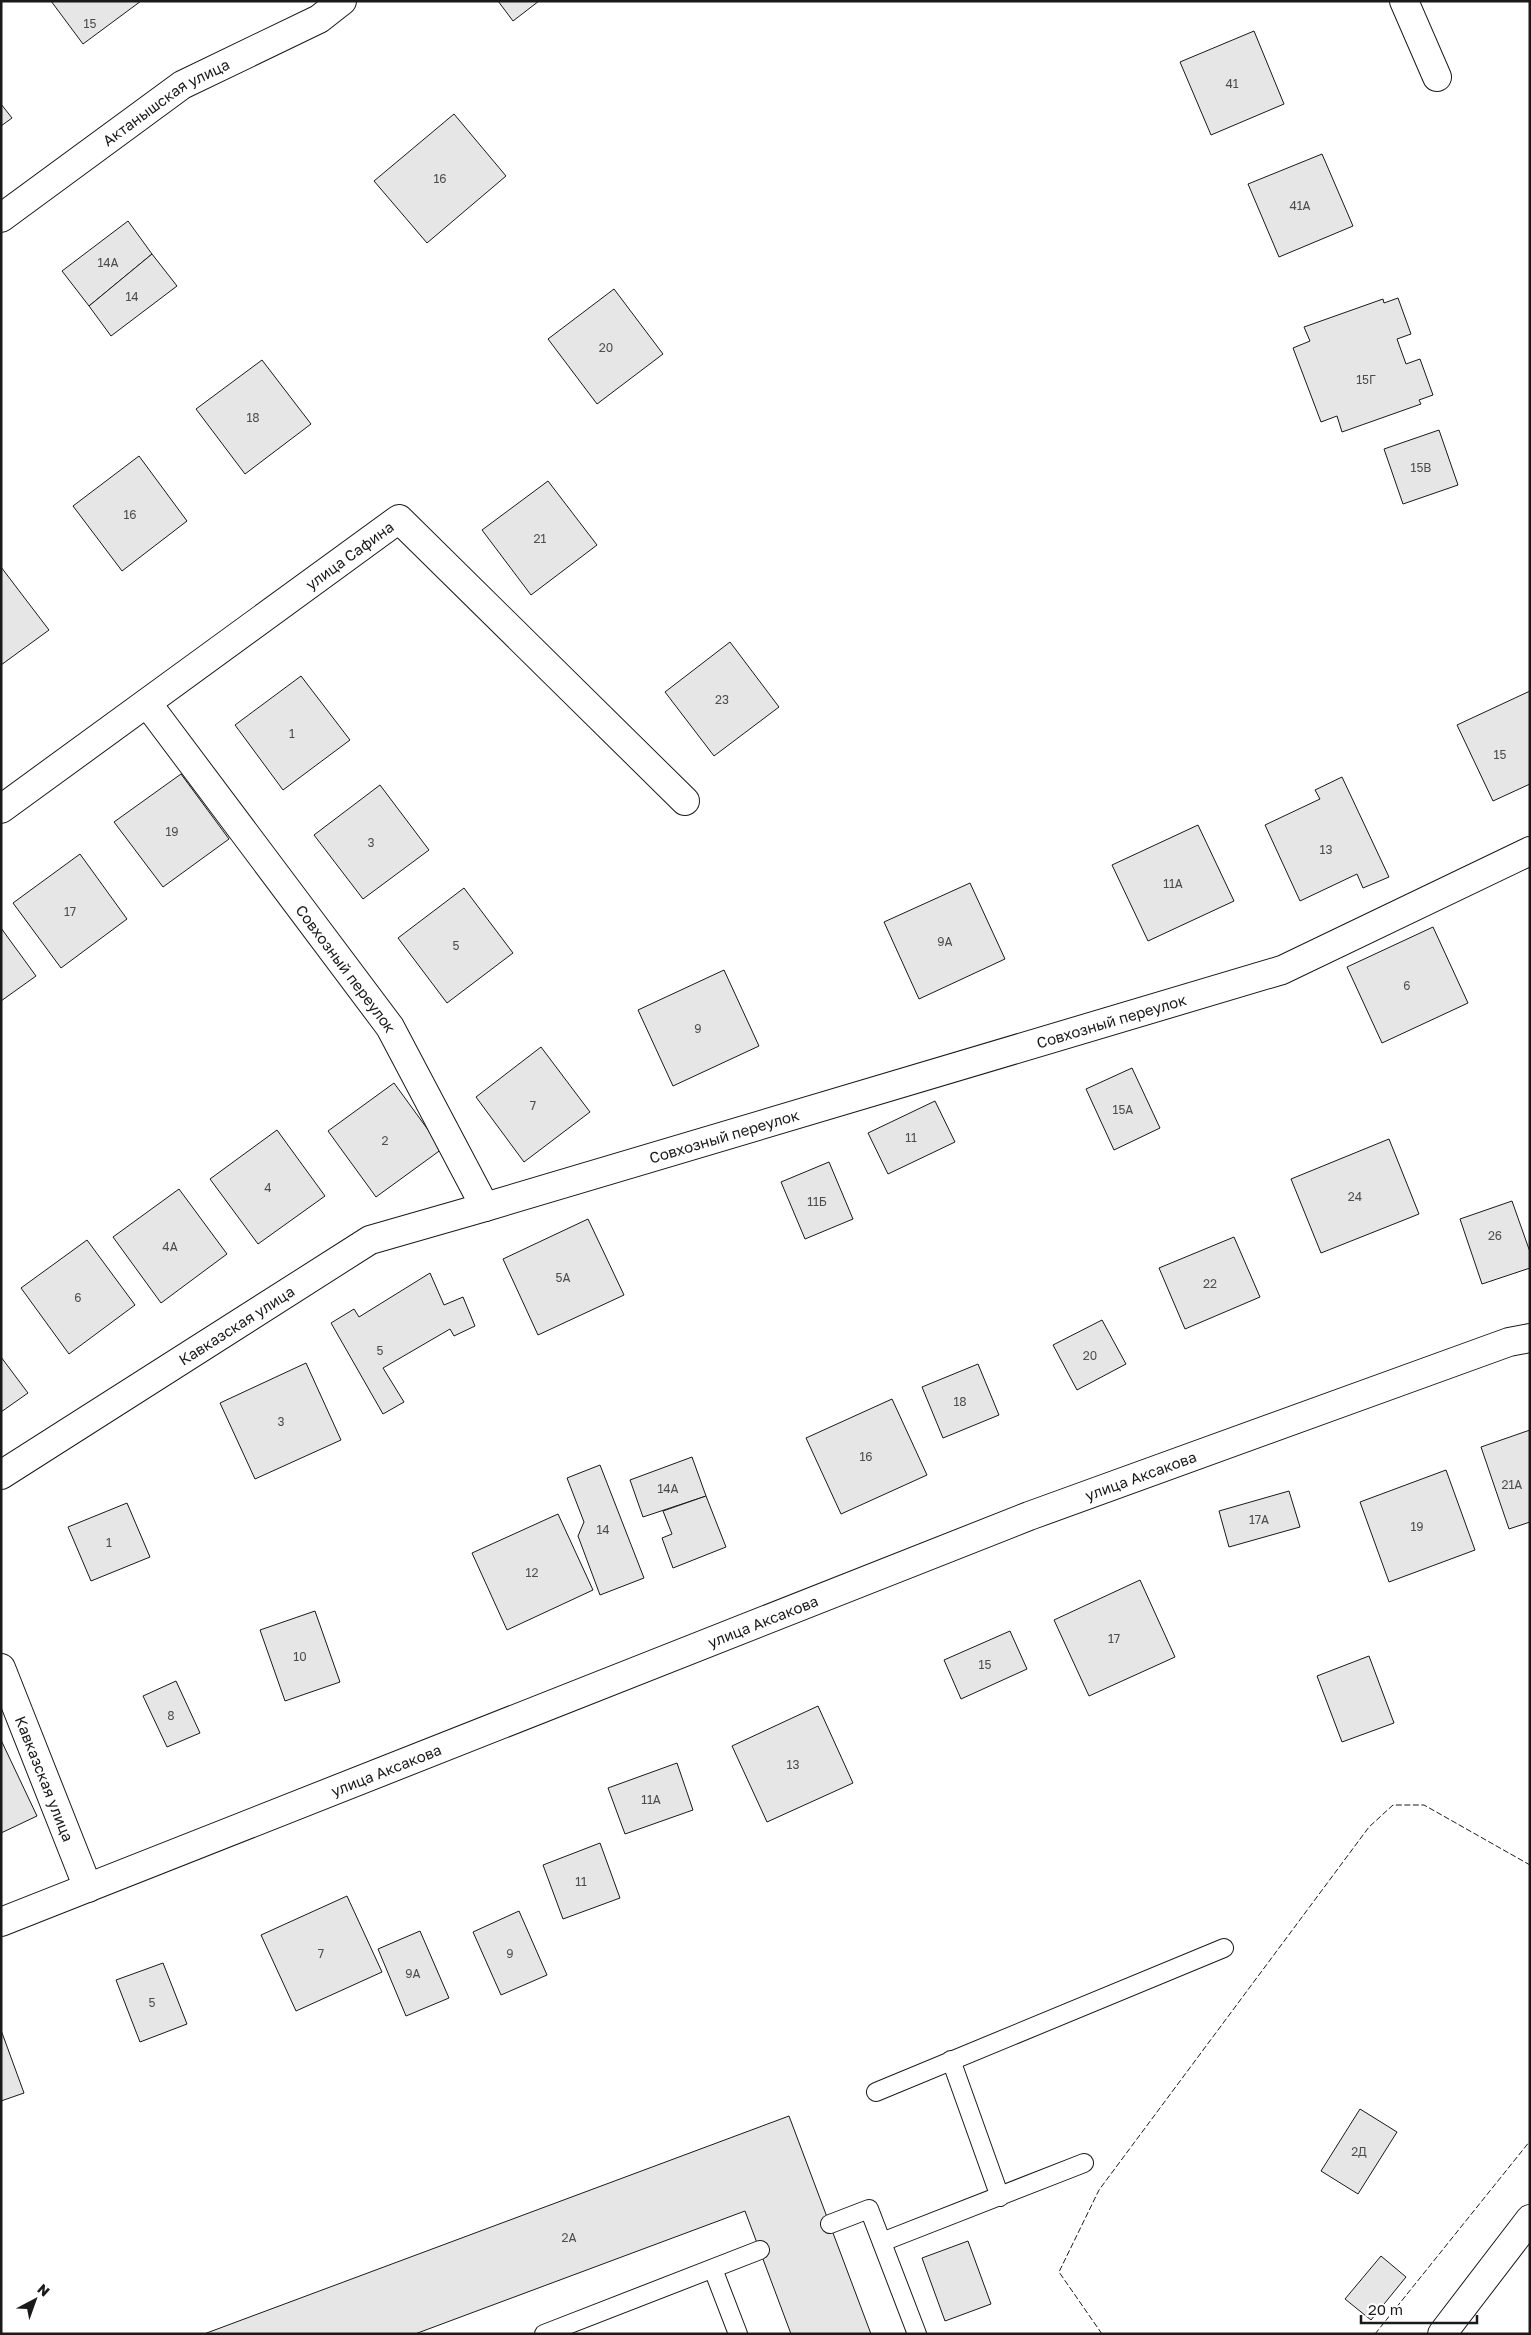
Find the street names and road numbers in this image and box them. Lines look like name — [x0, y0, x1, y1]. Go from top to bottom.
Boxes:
street label: Актанышская улица — [99, 55, 232, 149]
street label: улица Сафина — [302, 517, 397, 593]
street label: Совхозный переулок — [292, 901, 400, 1036]
street label: Совхозный переулок — [1034, 990, 1189, 1052]
street label: Совхозный переулок — [647, 1105, 801, 1167]
street label: Кавказская улица — [175, 1282, 298, 1369]
street label: улица Аксакова — [1082, 1447, 1199, 1504]
street label: улица Аксакова — [705, 1591, 821, 1651]
street label: Кавказская улица — [12, 1713, 78, 1844]
street label: улица Аксакова — [328, 1740, 444, 1800]

